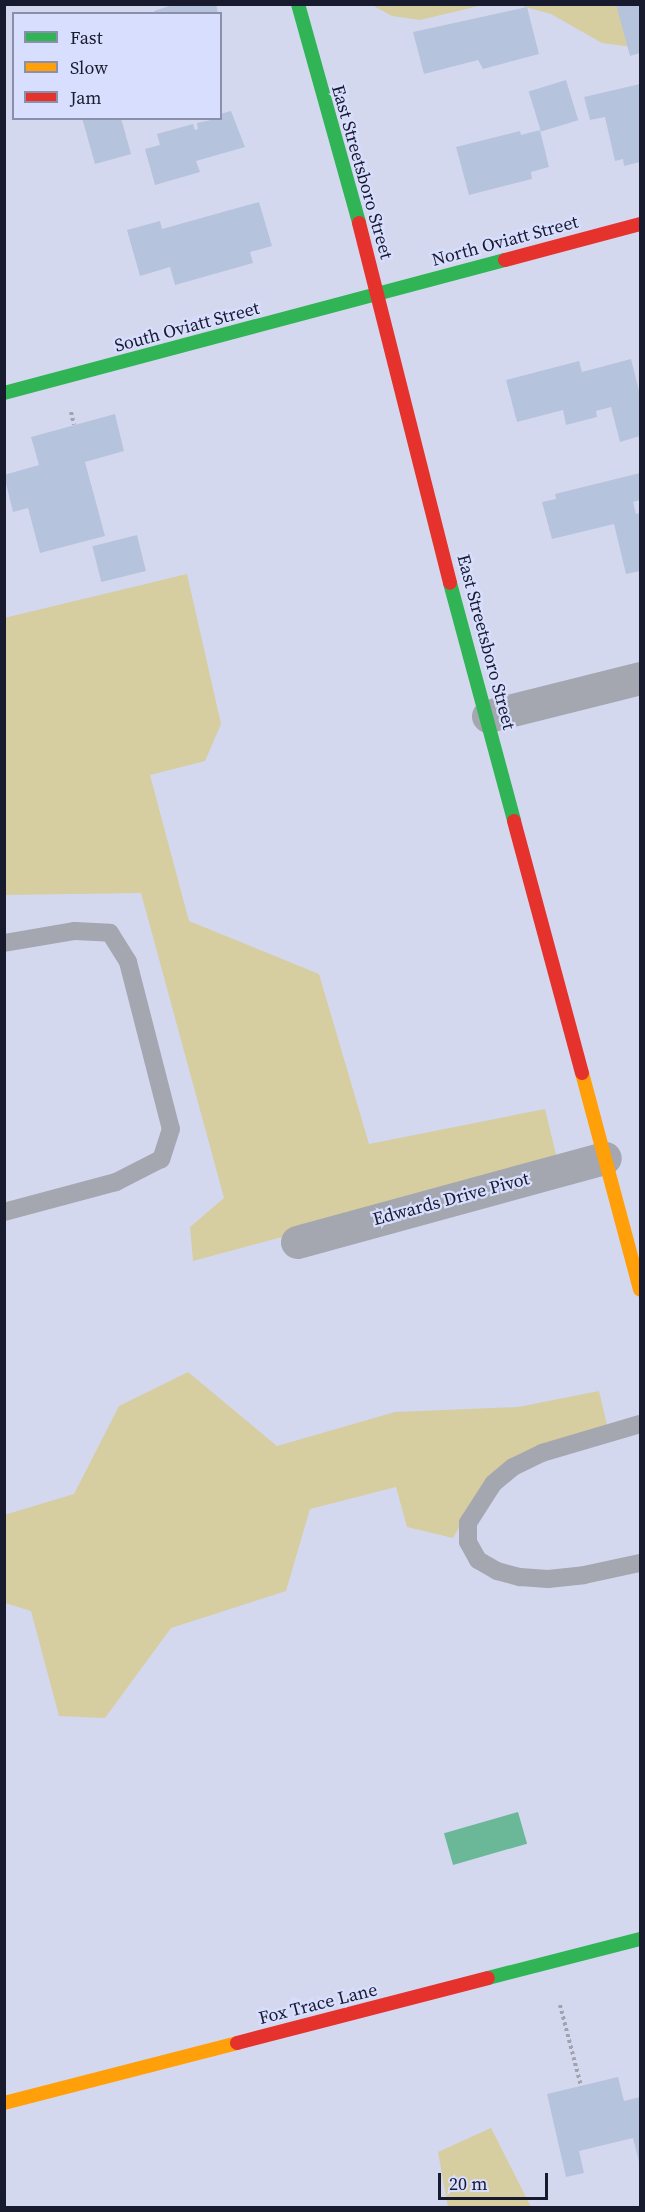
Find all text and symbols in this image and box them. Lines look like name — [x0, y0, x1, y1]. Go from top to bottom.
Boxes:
legend — [12, 12, 222, 120]
text: Fast — [70, 25, 103, 50]
text: Slow — [70, 55, 108, 80]
street label: East Streetsboro Street — [327, 82, 397, 262]
text: Jam — [70, 85, 102, 110]
street label: North Oviatt Street — [429, 211, 581, 271]
street label: South Oviatt Street — [112, 297, 262, 357]
street label: East Streetsboro Street — [452, 552, 520, 732]
street label: Edwards Drive Pivot — [371, 1168, 531, 1230]
street label: Fox Trace Lane — [256, 1979, 380, 2029]
scale bar — [441, 2161, 550, 2199]
text: 20 m — [449, 2171, 487, 2196]

